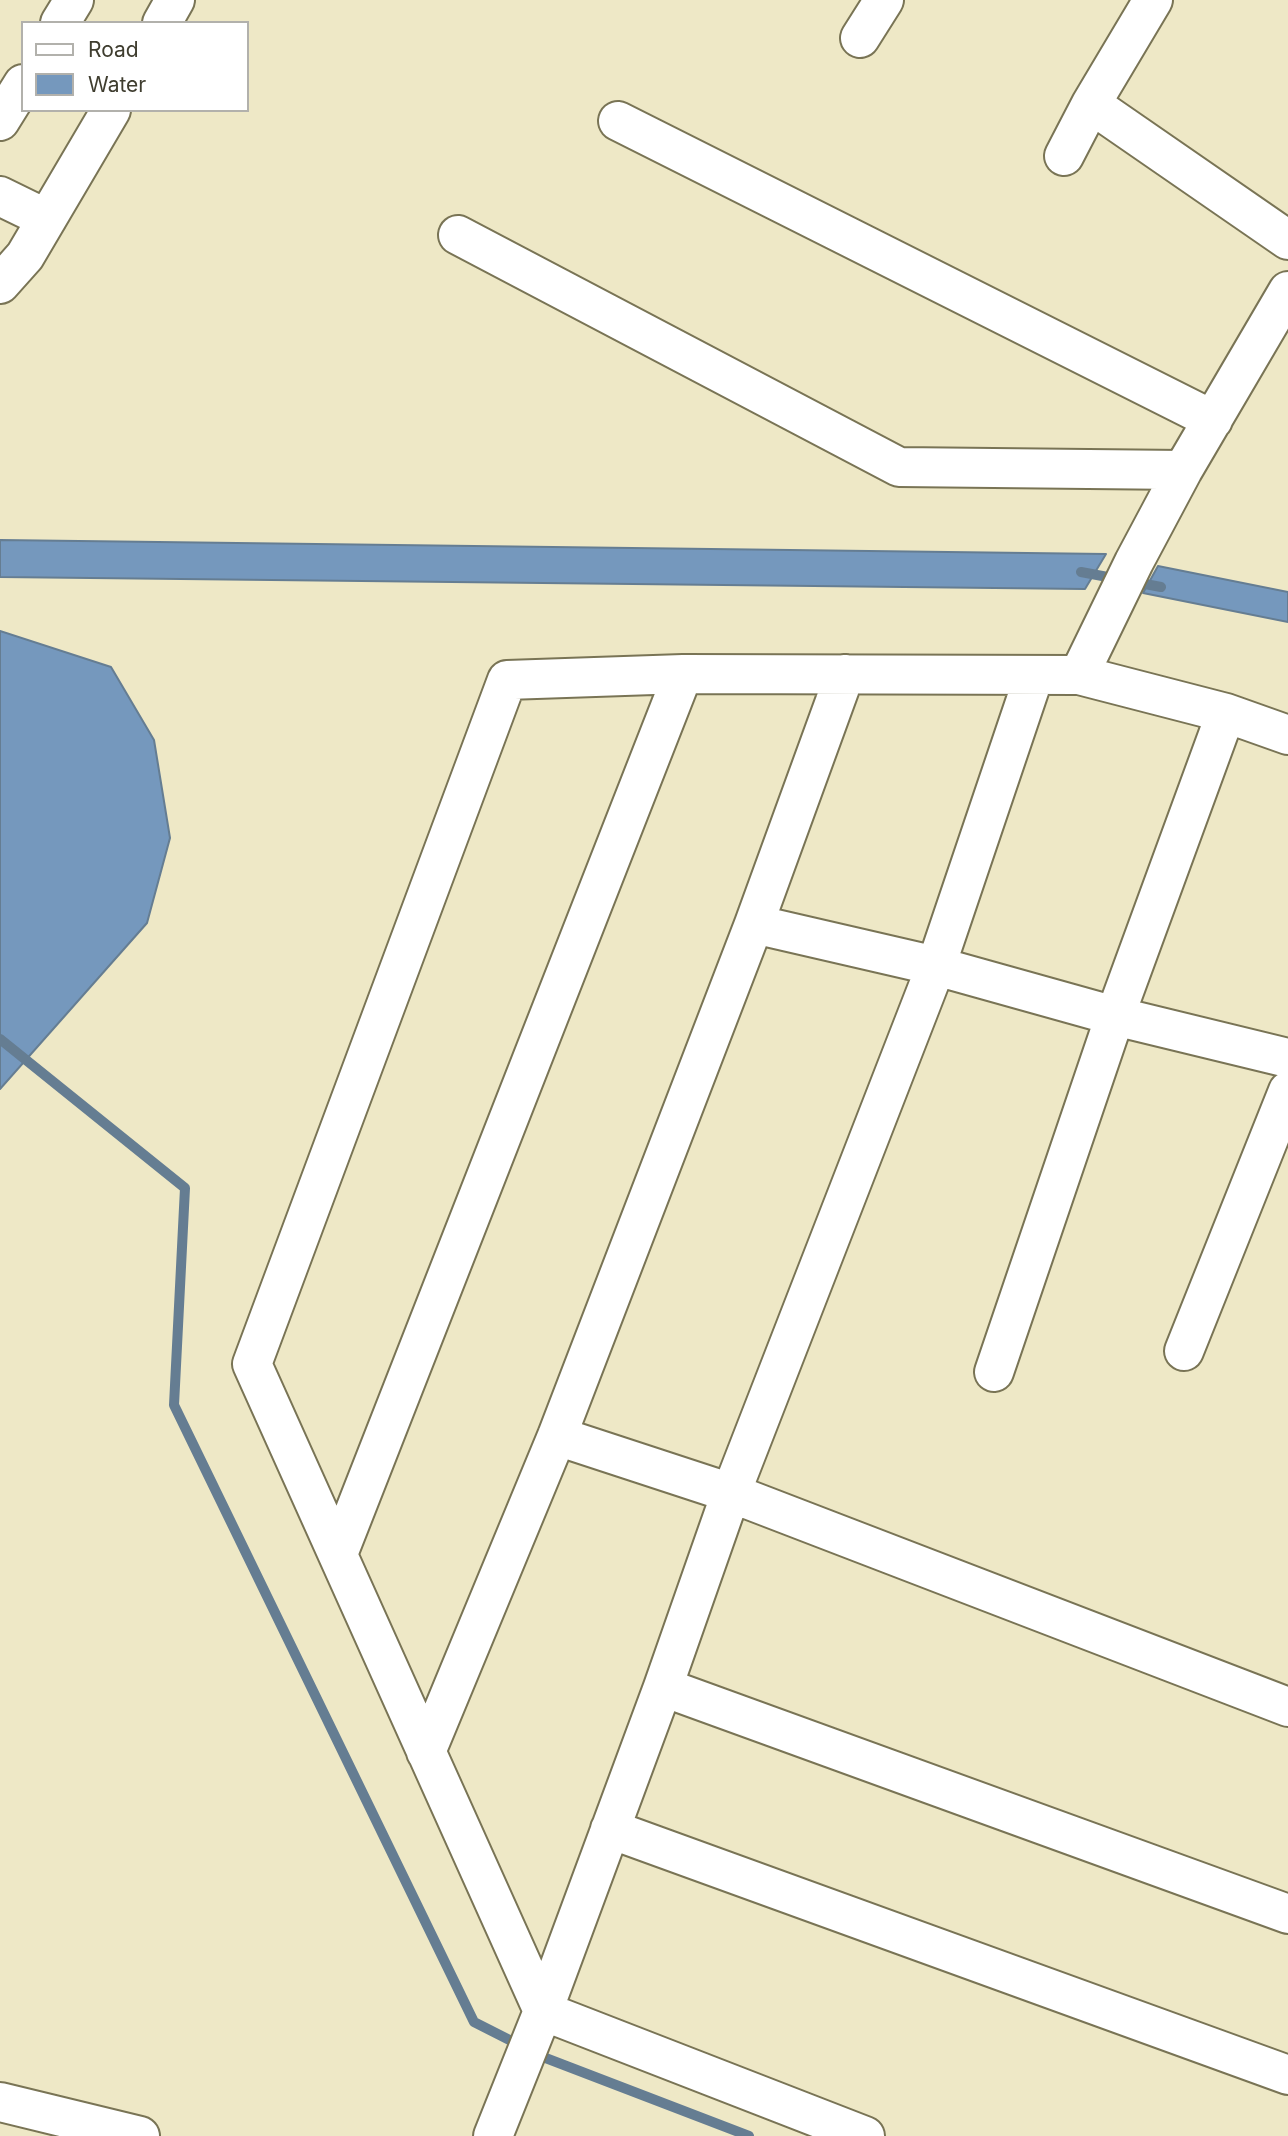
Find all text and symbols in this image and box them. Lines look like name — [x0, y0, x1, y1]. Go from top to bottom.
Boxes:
legend — [21, 21, 248, 112]
text: Road — [88, 37, 139, 62]
text: Water — [88, 72, 146, 97]

